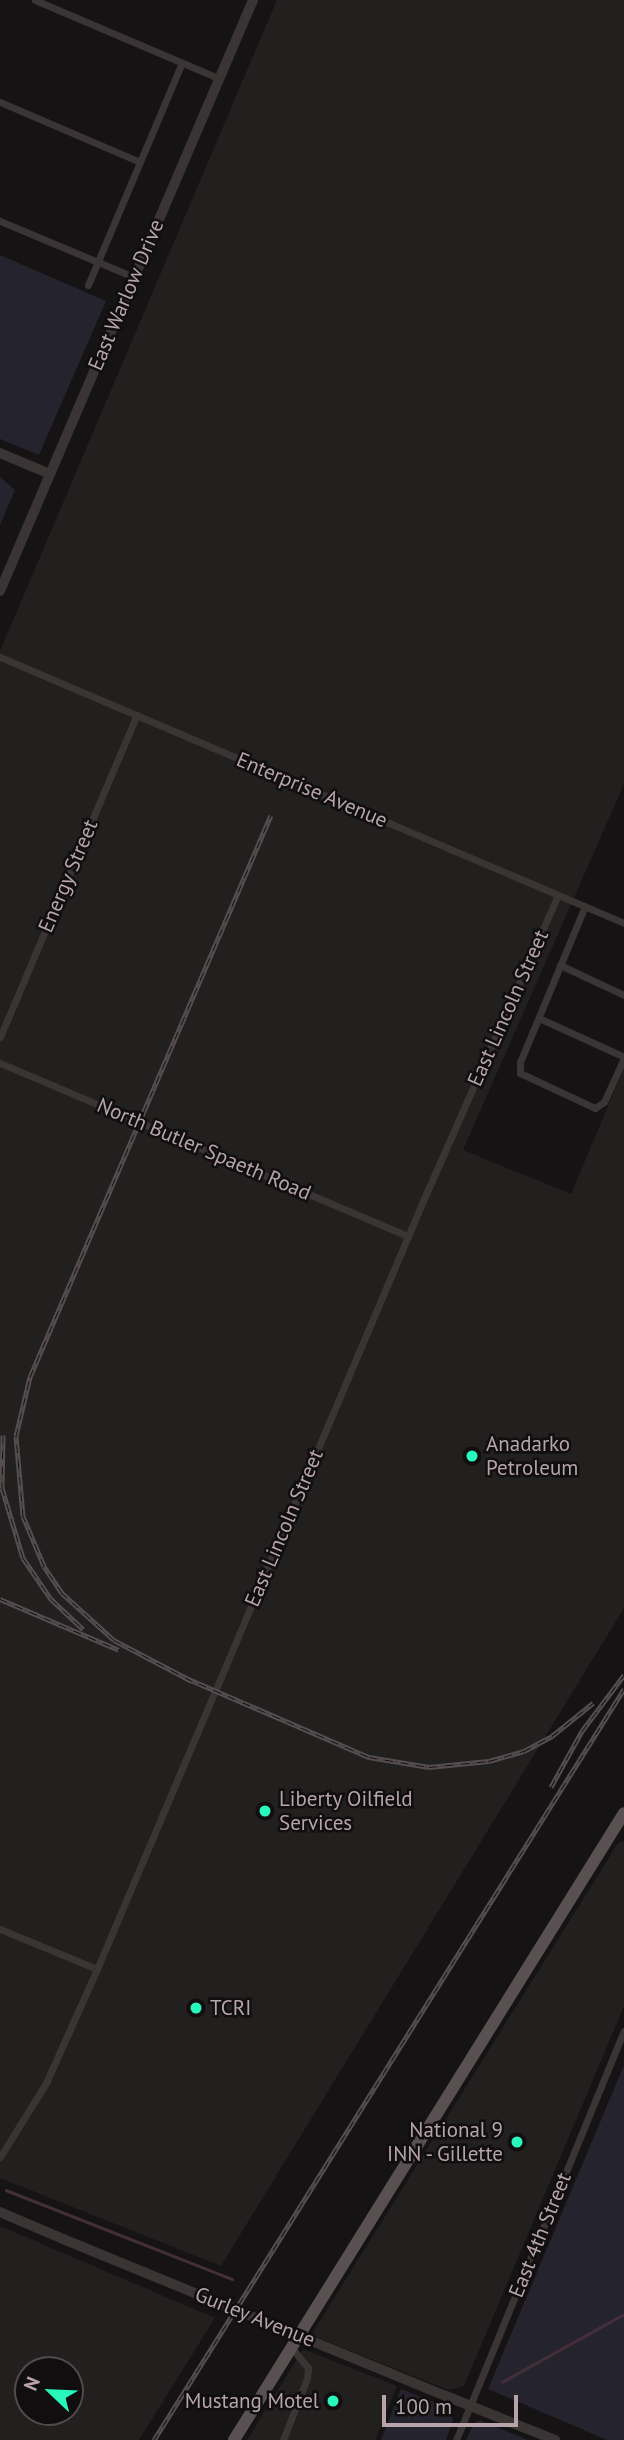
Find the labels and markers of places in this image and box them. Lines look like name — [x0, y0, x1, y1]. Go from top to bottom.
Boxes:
place label: Anadarko Petroleum — [486, 1431, 578, 1481]
marker: Anadarko Petroleum — [464, 1448, 480, 1464]
place label: Liberty Oilfield Services — [279, 1786, 413, 1836]
marker: Liberty Oilfield Services — [257, 1803, 273, 1819]
place label: TCRI — [210, 1995, 251, 2021]
marker: TCRI — [188, 2000, 204, 2016]
place label: National 9 INN - Gillette — [384, 2117, 503, 2167]
marker: National 9 INN - Gillette — [509, 2134, 525, 2150]
place label: Mustang Motel — [185, 2388, 319, 2414]
marker: Mustang Motel — [325, 2393, 341, 2409]

